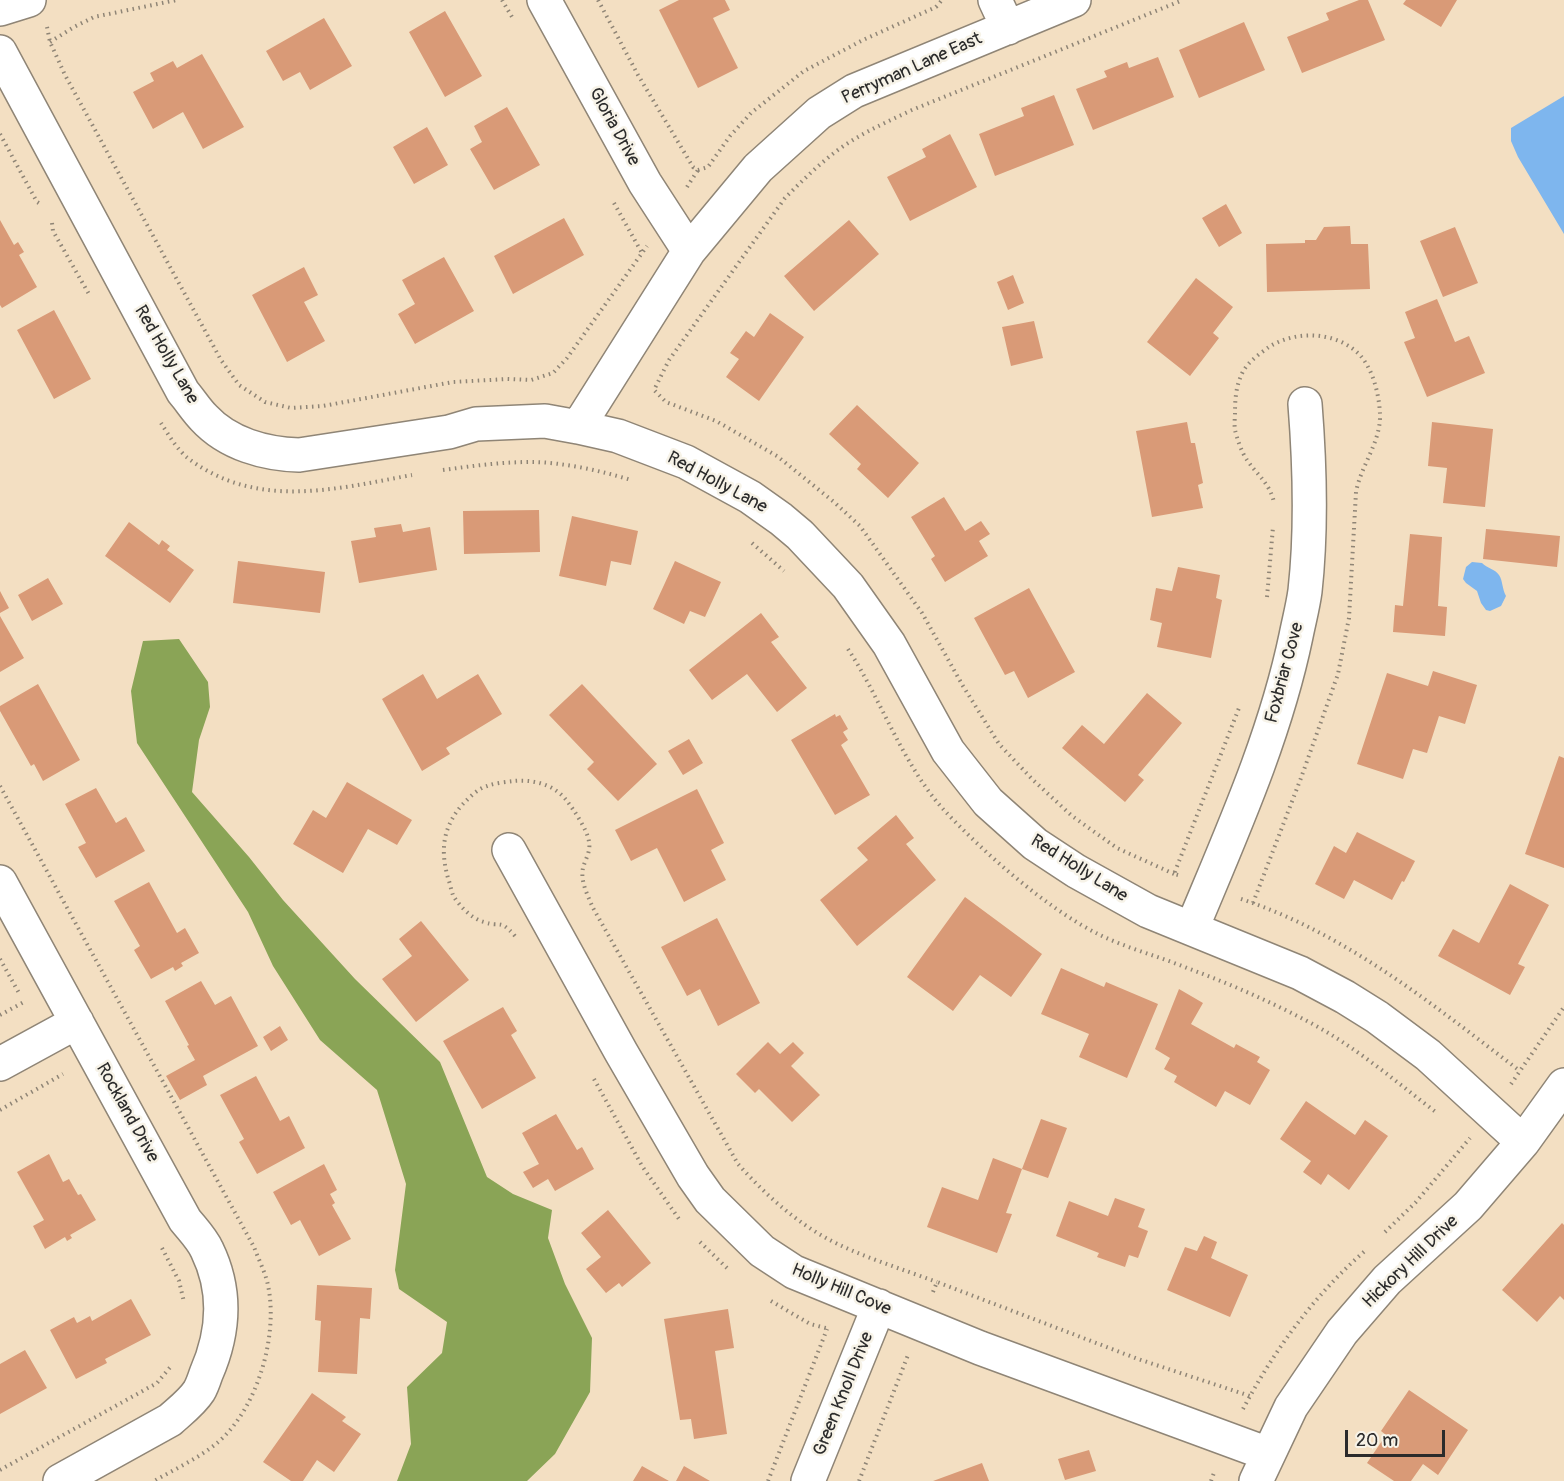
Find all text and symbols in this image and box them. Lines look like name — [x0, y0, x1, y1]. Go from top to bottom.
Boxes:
street label: Perryman Lane East — [839, 28, 985, 110]
street label: Gloria Drive — [584, 84, 644, 170]
street label: Red Holly Lane — [129, 302, 203, 408]
street label: Red Holly Lane — [663, 448, 771, 518]
street label: Foxbriar Cove — [1261, 620, 1309, 726]
street label: Red Holly Lane — [1027, 831, 1131, 907]
street label: Rockland Drive — [91, 1060, 163, 1166]
street label: Hickory Hill Drive — [1359, 1211, 1463, 1313]
street label: Holly Hill Cove — [788, 1259, 894, 1321]
street label: Green Knoll Drive — [809, 1329, 879, 1459]
scale bar — [1348, 1418, 1448, 1456]
text: 20 m — [1356, 1429, 1398, 1452]

